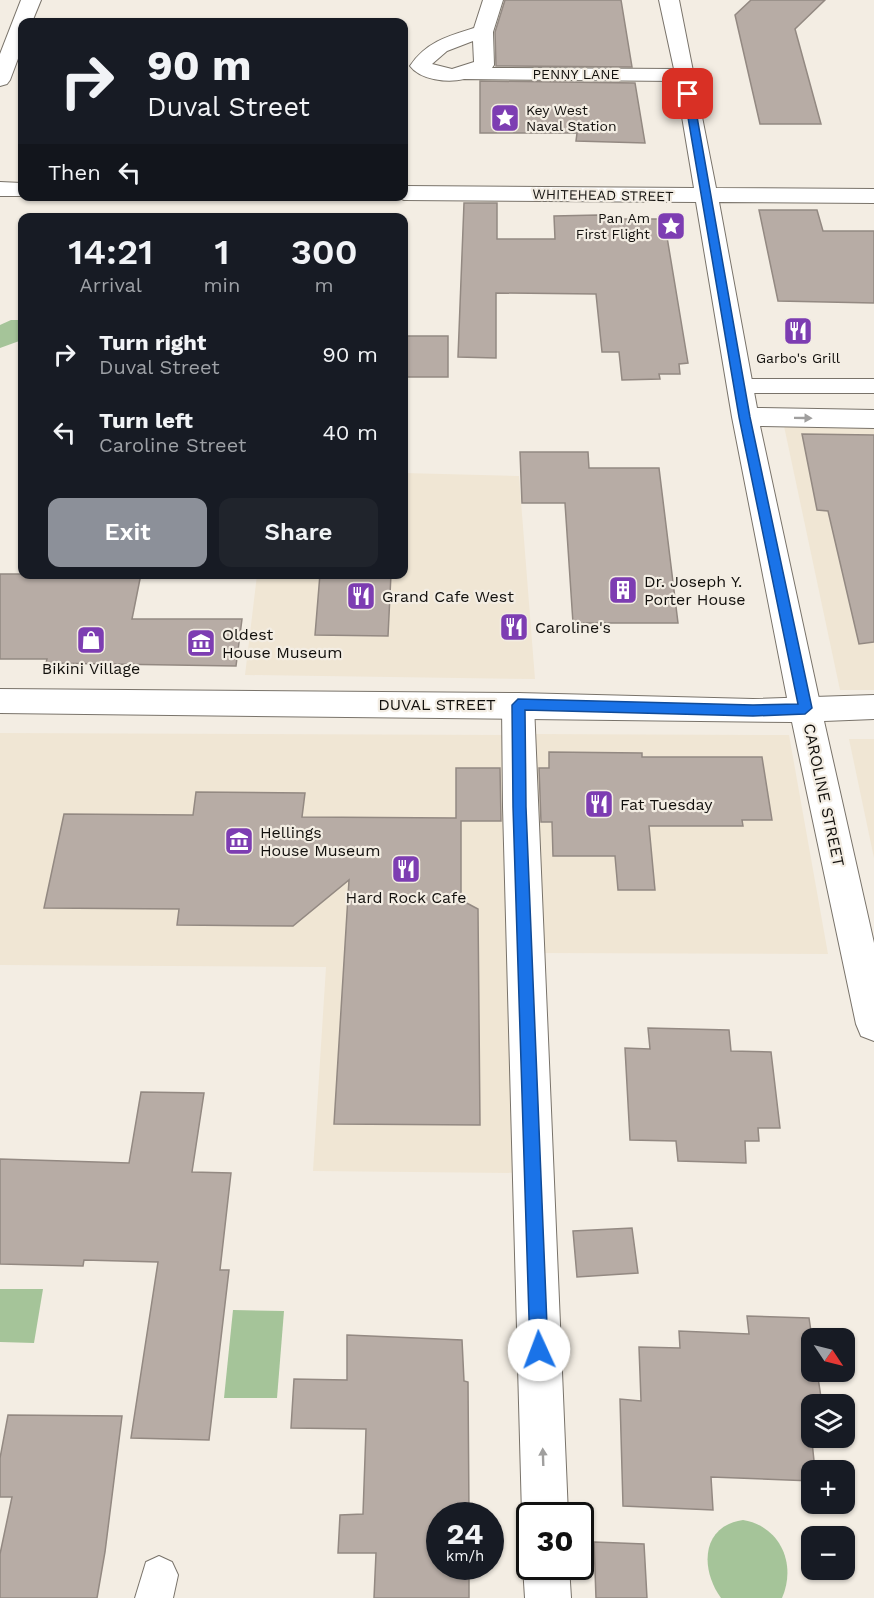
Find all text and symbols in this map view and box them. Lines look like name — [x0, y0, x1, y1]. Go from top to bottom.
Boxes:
text: 90 m — [147, 41, 251, 90]
icon: right — [48, 42, 126, 120]
street label: PENNY LANE — [532, 66, 620, 82]
pin — [662, 68, 713, 119]
icon: arrive — [671, 77, 704, 110]
text: Duval Street — [147, 91, 310, 123]
place icon: Key West Naval Station — [489, 102, 521, 134]
place label: Key West Naval Station — [526, 102, 617, 134]
icon: left — [113, 156, 146, 189]
text: Then — [48, 160, 101, 185]
street label: WHITEHEAD STREET — [532, 186, 674, 204]
place label: Pan Am First Flight — [576, 210, 650, 242]
place icon: Pan Am First Flight — [655, 210, 687, 242]
text: 14:21 — [68, 231, 153, 273]
text: 1 — [214, 231, 229, 273]
text: 300 — [291, 231, 358, 273]
text: Arrival — [80, 273, 142, 297]
text: min — [204, 273, 240, 297]
text: m — [315, 273, 334, 297]
restaurant icon: Garbo's Grill — [782, 315, 814, 347]
text: Turn right — [99, 330, 206, 355]
icon: right — [48, 338, 81, 371]
text: 90 m — [322, 342, 378, 367]
place label: Garbo's Grill — [756, 350, 841, 366]
text: Duval Street — [99, 355, 220, 379]
text: Turn left — [99, 408, 193, 433]
one-way arrow — [794, 413, 813, 423]
icon: left — [48, 416, 81, 449]
text: 40 m — [322, 420, 378, 445]
text: Caroline Street — [99, 433, 246, 457]
button: Exit — [48, 498, 207, 567]
button: Share — [219, 498, 378, 567]
place label: Dr. Joseph Y. Porter House — [644, 572, 746, 609]
building icon: Dr. Joseph Y. Porter House — [607, 574, 639, 606]
restaurant icon: Grand Cafe West — [345, 580, 377, 612]
place label: Grand Cafe West — [382, 587, 514, 606]
restaurant icon: Caroline's — [498, 611, 530, 643]
place label: Caroline's — [535, 618, 611, 637]
shop icon: Bikini Village — [75, 624, 107, 656]
place label: Oldest House Museum — [222, 625, 342, 662]
museum icon: Oldest House Museum — [185, 627, 217, 659]
place label: Bikini Village — [42, 659, 140, 678]
street label: DUVAL STREET — [378, 695, 496, 714]
street label: CAROLINE STREET — [800, 722, 849, 869]
restaurant icon: Fat Tuesday — [583, 788, 615, 820]
place label: Fat Tuesday — [620, 795, 713, 814]
place label: Hellings House Museum — [260, 823, 380, 860]
museum icon: Hellings House Museum — [223, 825, 255, 857]
restaurant icon: Hard Rock Cafe — [390, 853, 422, 885]
place label: Hard Rock Cafe — [346, 888, 466, 907]
position arrow — [507, 1318, 571, 1382]
north arrow — [801, 1328, 855, 1382]
map controls — [801, 1328, 855, 1580]
button: layers — [801, 1394, 855, 1448]
one-way arrow — [538, 1447, 547, 1466]
button: + — [801, 1460, 855, 1514]
speed limit sign: 30 — [516, 1502, 594, 1580]
text: 24 — [447, 1516, 483, 1551]
button: − — [801, 1526, 855, 1580]
text: km/h — [446, 1547, 484, 1565]

